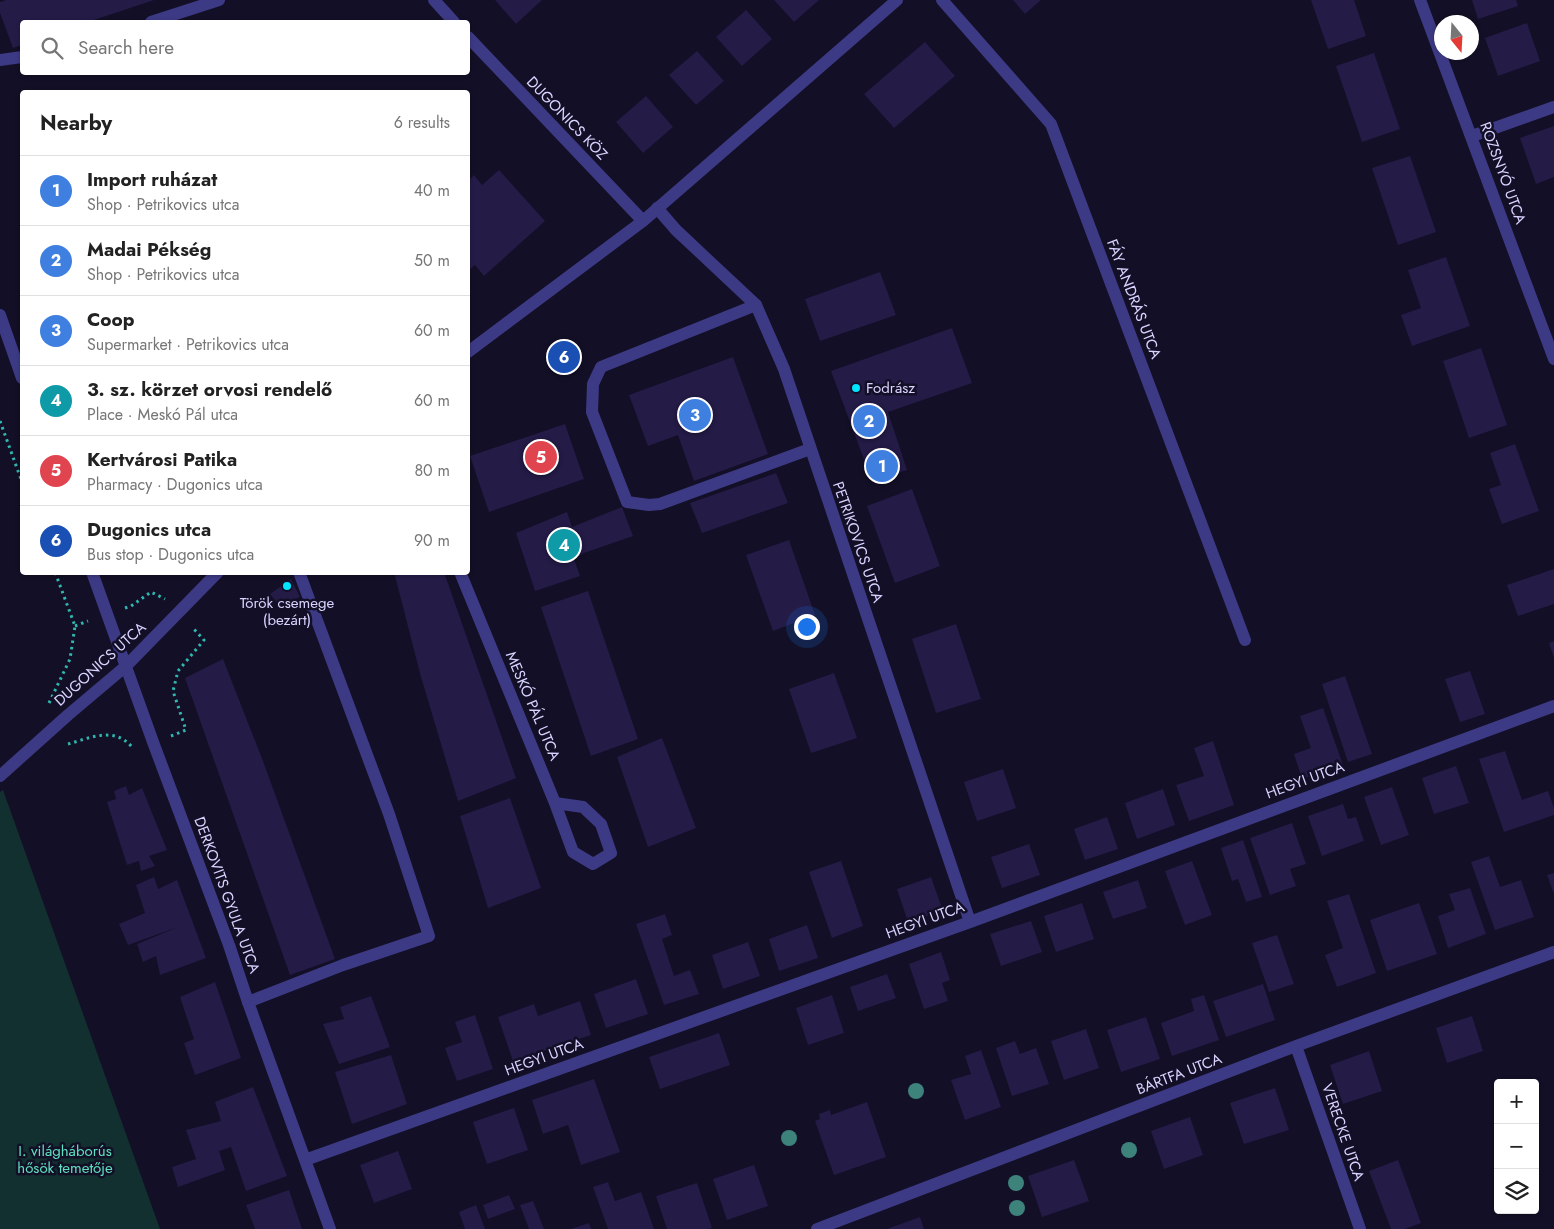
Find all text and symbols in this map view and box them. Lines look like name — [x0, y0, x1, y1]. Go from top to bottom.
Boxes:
north arrow — [1434, 15, 1479, 60]
search box — [20, 20, 470, 75]
icon: search — [38, 34, 66, 62]
text: Search here — [78, 34, 174, 61]
street label: DUGONICS KÖZ — [521, 71, 613, 165]
text: Nearby — [40, 108, 112, 138]
text: 6 results — [394, 111, 450, 134]
street label: ROZSNYÓ UTCA — [1474, 119, 1532, 227]
text: Import ruházat — [87, 166, 217, 193]
text: 1 — [52, 179, 60, 202]
text: 40 m — [414, 179, 450, 202]
text: Shop · Petrikovics utca — [87, 193, 239, 216]
text: Madai Pékség — [87, 236, 211, 263]
street label: FÁY ANDRÁS UTCA — [1101, 236, 1167, 362]
text: 2 — [51, 249, 61, 272]
text: 50 m — [414, 249, 450, 272]
text: Shop · Petrikovics utca — [87, 263, 239, 286]
text: Coop — [87, 306, 134, 333]
text: 3 — [51, 319, 61, 342]
text: 60 m — [414, 319, 450, 342]
text: Supermarket · Petrikovics utca — [87, 333, 289, 356]
pin: 6 — [548, 338, 580, 376]
text: 3. sz. körzet orvosi rendelő — [87, 376, 332, 403]
place label: Fodrász — [866, 377, 915, 399]
marker: Fodrász — [850, 382, 862, 394]
text: 4 — [50, 389, 62, 412]
text: 60 m — [414, 389, 450, 412]
pin: 3 — [679, 396, 711, 434]
pin: 2 — [853, 402, 885, 440]
text: Place · Meskó Pál utca — [87, 403, 238, 426]
pin: 5 — [525, 438, 557, 476]
text: Kertvárosi Patika — [87, 446, 237, 473]
pin: 1 — [866, 447, 898, 485]
text: 5 — [51, 459, 61, 482]
text: 80 m — [414, 459, 450, 482]
text: Pharmacy · Dugonics utca — [87, 473, 263, 496]
street label: PETRIKOVICS UTCA — [827, 478, 889, 606]
text: Dugonics utca — [87, 516, 211, 543]
pin: 4 — [548, 526, 580, 564]
text: 6 — [51, 529, 61, 552]
text: 90 m — [414, 529, 450, 552]
text: Bus stop · Dugonics utca — [87, 543, 254, 566]
marker: Török csemege (bezárt) — [281, 580, 293, 592]
place label: Török csemege (bezárt) — [240, 592, 335, 631]
your location — [794, 614, 820, 640]
street label: DUGONICS UTCA — [49, 617, 151, 711]
street label: MESKÓ PÁL UTCA — [500, 648, 566, 764]
street label: HEGYI UTCA — [1263, 756, 1348, 804]
street label: DERKOVITS GYULA UTCA — [188, 814, 266, 977]
street label: HEGYI UTCA — [883, 896, 968, 944]
street label: HEGYI UTCA — [502, 1033, 587, 1081]
street label: BÁRTFA UTCA — [1133, 1048, 1225, 1100]
map controls — [1494, 1079, 1539, 1214]
button: + — [1494, 1079, 1539, 1124]
street label: VERECKE UTCA — [1316, 1080, 1370, 1184]
button: − — [1494, 1124, 1539, 1169]
park label: I. világháborús hősök temetője — [17, 1140, 113, 1179]
button: layers — [1494, 1169, 1539, 1214]

